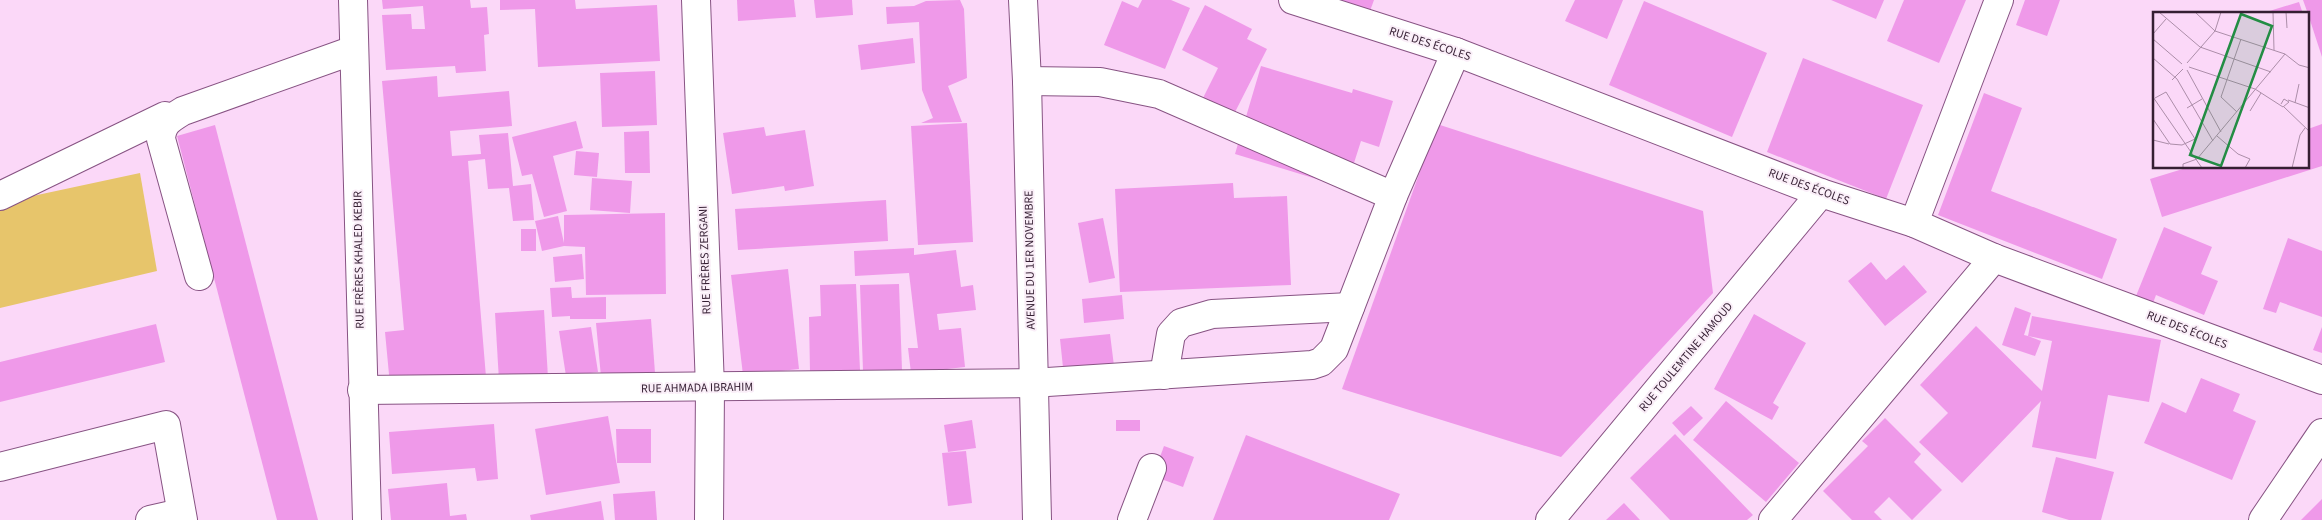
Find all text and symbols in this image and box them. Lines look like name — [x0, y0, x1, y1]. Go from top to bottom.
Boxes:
inset map — [2153, 12, 2310, 169]
street label: RUE DES ÉCOLES — [1387, 23, 1473, 65]
street label: RUE DES ÉCOLES — [1766, 164, 1852, 210]
street label: AVENUE DU 1ER NOVEMBRE — [1020, 190, 1040, 330]
street label: RUE FRÈRES KHALED KEBIR — [349, 191, 369, 329]
street label: RUE FRÈRES ZERGANI — [695, 205, 715, 315]
street label: RUE TOULEMTINE HAMOUD — [1635, 299, 1737, 415]
street label: RUE DES ÉCOLES — [2144, 307, 2230, 353]
street label: RUE AHMADA IBRAHIM — [641, 379, 753, 397]

